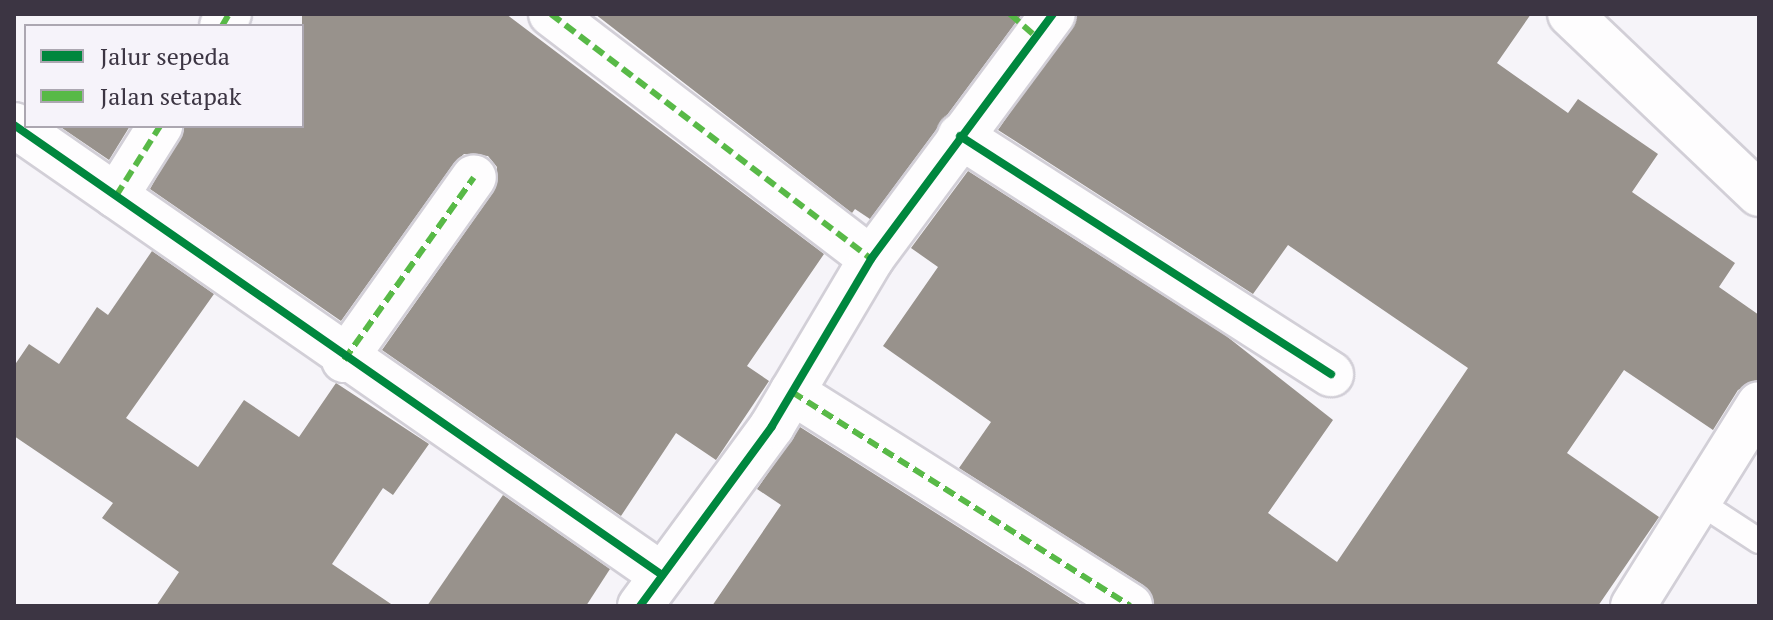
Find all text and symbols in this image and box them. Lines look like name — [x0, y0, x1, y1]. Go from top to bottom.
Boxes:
legend — [24, 24, 304, 128]
text: Jalur sepeda — [100, 40, 230, 72]
text: Jalan setapak — [100, 80, 241, 112]

